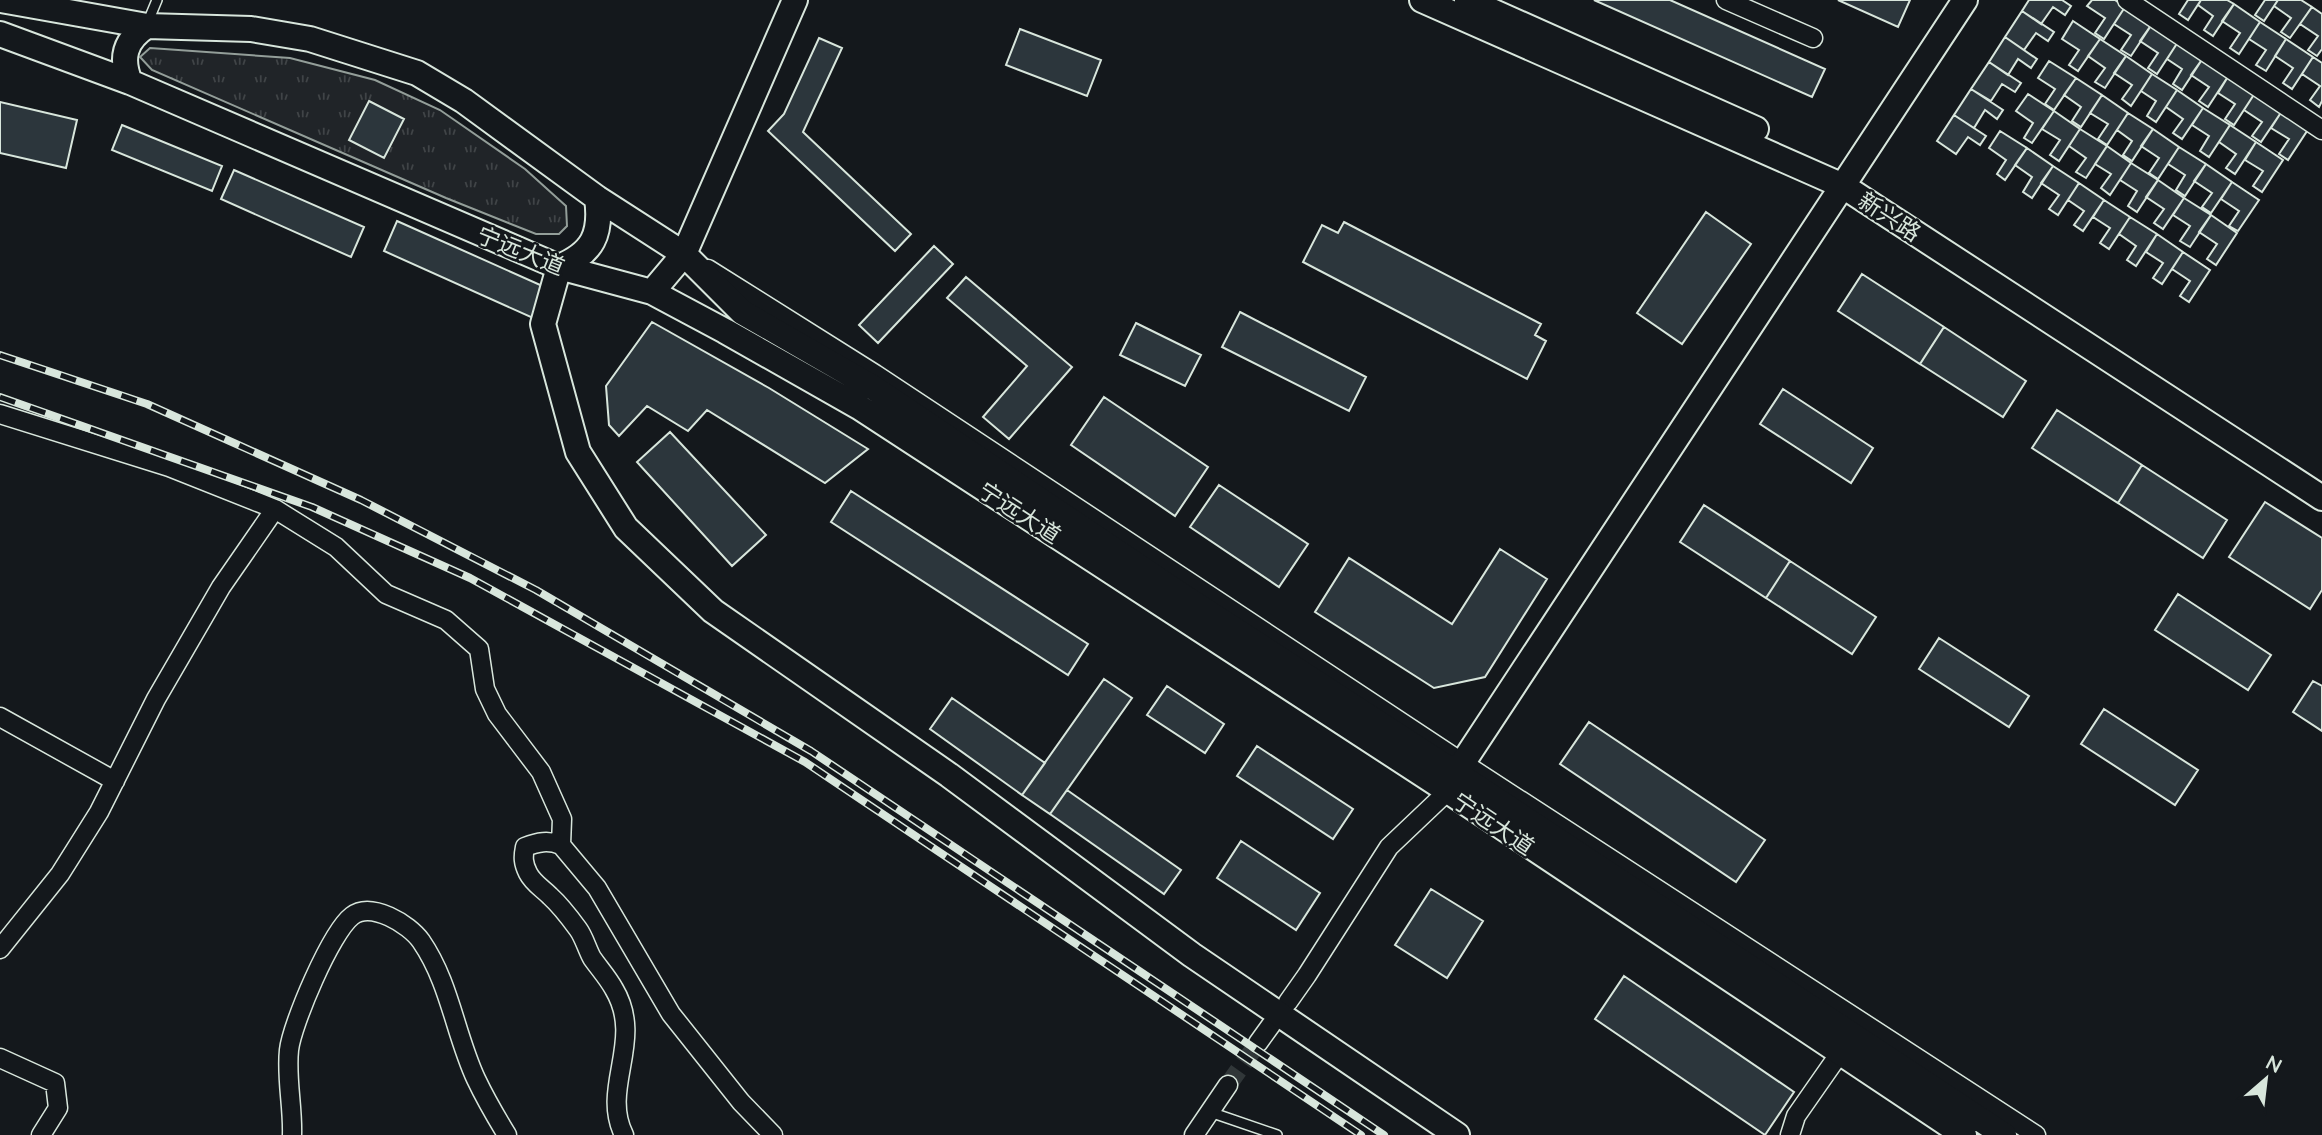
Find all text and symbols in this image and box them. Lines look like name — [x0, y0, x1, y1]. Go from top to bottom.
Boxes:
street label: 新兴路 — [1853, 185, 1927, 247]
street label: 宁远大道 — [473, 220, 569, 280]
street label: 宁远大道 — [974, 475, 1066, 549]
street label: 宁远大道 — [1448, 786, 1540, 860]
north arrow — [2231, 1044, 2301, 1114]
text: N — [2262, 1050, 2286, 1077]

